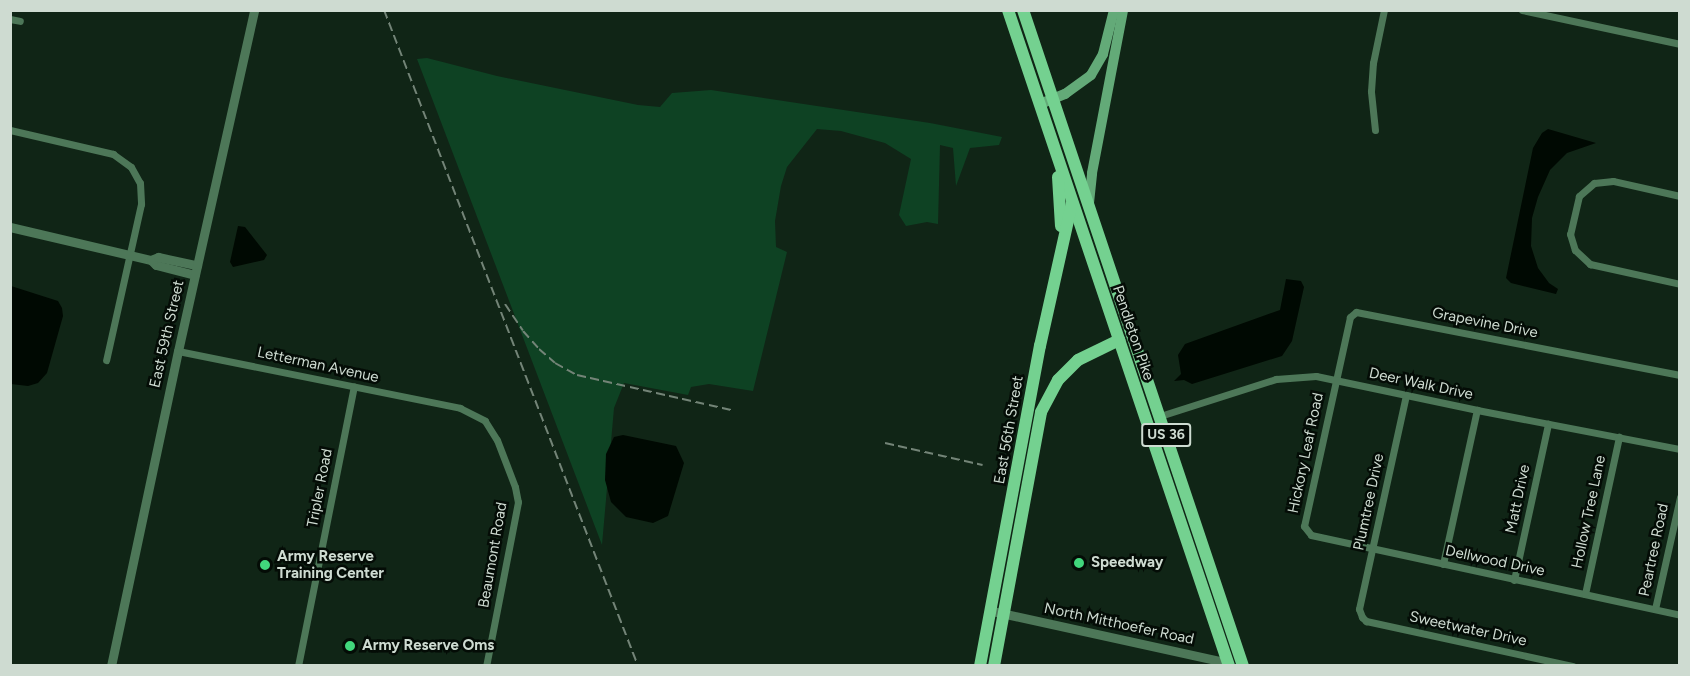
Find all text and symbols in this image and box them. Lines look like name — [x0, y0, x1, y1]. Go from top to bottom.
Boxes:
street label: East 59th Street — [146, 279, 188, 389]
street label: Pendleton Pike — [1108, 283, 1158, 383]
street label: Grapevine Drive — [1431, 304, 1539, 342]
street label: Letterman Avenue — [256, 343, 380, 387]
street label: Deer Walk Drive — [1367, 364, 1475, 404]
street label: East 56th Street — [991, 374, 1027, 486]
street label: Hickory Leaf Road — [1284, 391, 1328, 515]
road number: US 36 — [1140, 424, 1192, 446]
street label: Tripler Road — [304, 447, 336, 529]
street label: Plumtree Drive — [1350, 452, 1388, 552]
street label: Hollow Tree Lane — [1568, 454, 1610, 570]
street label: Matt Drive — [1502, 463, 1534, 535]
street label: Beaumont Road — [475, 501, 511, 609]
street label: Peartree Road — [1635, 502, 1673, 598]
street label: Dellwood Drive — [1444, 542, 1546, 580]
place label: Army Reserve Training Center — [277, 547, 384, 582]
place label: Speedway — [1091, 554, 1163, 572]
marker: Speedway — [1072, 556, 1086, 570]
marker: Army Reserve Training Center — [258, 558, 272, 572]
street label: North Mitthoefer Road — [1042, 599, 1196, 649]
street label: Sweetwater Drive — [1408, 608, 1528, 650]
place label: Army Reserve Oms — [362, 637, 494, 655]
marker: Army Reserve Oms — [343, 639, 357, 653]

